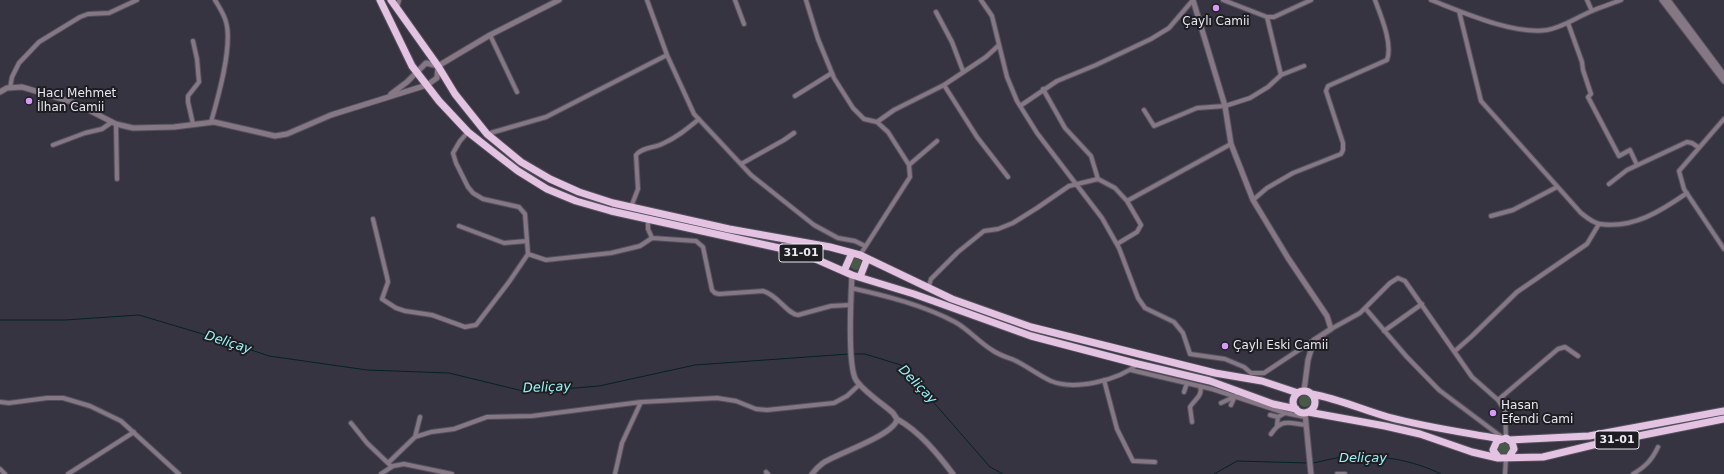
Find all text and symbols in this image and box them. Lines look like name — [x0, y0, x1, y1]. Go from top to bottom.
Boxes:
marker: Çaylı Camii — [1211, 3, 1221, 13]
place label: Çaylı Camii — [1182, 15, 1250, 29]
place label: Hacı Mehmet İlhan Camii — [37, 87, 116, 115]
marker: Hacı Mehmet İlhan Camii — [24, 96, 34, 106]
road number: 31-01 — [779, 244, 823, 262]
water label: Deliçay — [203, 328, 253, 358]
place label: Çaylı Eski Camii — [1233, 339, 1328, 353]
marker: Çaylı Eski Camii — [1220, 341, 1230, 351]
water label: Deliçay — [895, 362, 939, 408]
water label: Deliçay — [523, 379, 571, 397]
place label: Hasan Efendi Cami — [1501, 399, 1573, 427]
marker: Hasan Efendi Cami — [1488, 408, 1498, 418]
road number: 31-01 — [1595, 431, 1639, 449]
water label: Deliçay — [1339, 451, 1387, 467]

